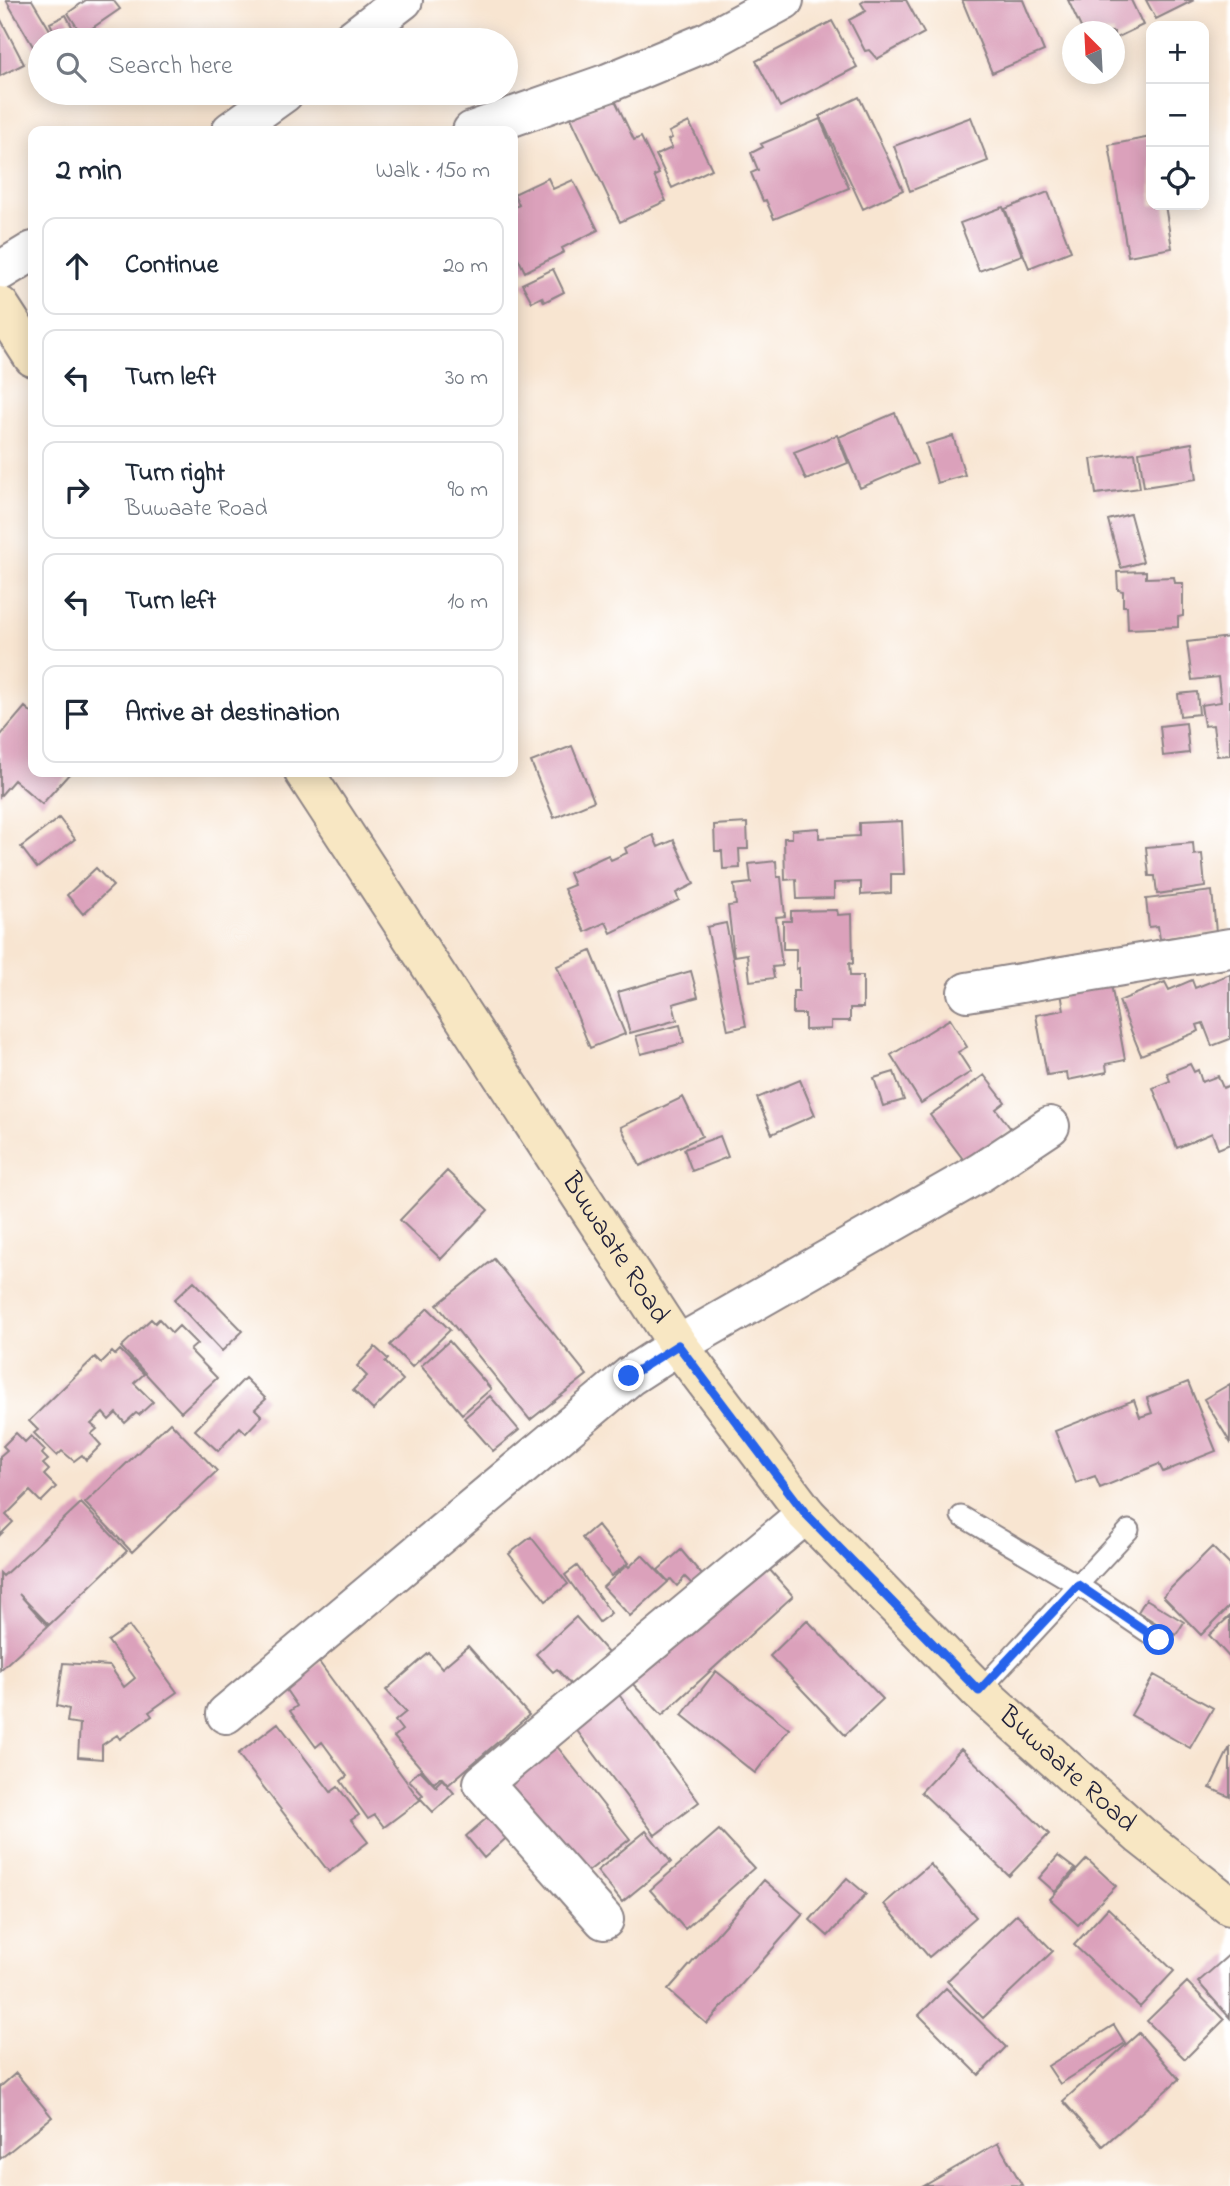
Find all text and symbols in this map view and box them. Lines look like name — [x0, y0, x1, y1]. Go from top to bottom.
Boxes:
north arrow — [1062, 21, 1125, 84]
map controls — [1146, 21, 1209, 210]
button: + — [1146, 21, 1209, 84]
search box — [28, 28, 518, 105]
icon: search — [52, 48, 90, 86]
text: Search here — [108, 48, 233, 86]
button: − — [1146, 84, 1209, 147]
button: locate — [1146, 147, 1209, 210]
text: 2 min — [56, 150, 122, 194]
text: Walk · 150 m — [375, 155, 490, 188]
icon: ahead — [58, 247, 96, 285]
text: Continue — [125, 247, 218, 285]
text: 20 m — [443, 250, 488, 283]
icon: left — [58, 359, 96, 397]
text: Turn left — [125, 359, 216, 397]
text: 30 m — [445, 362, 488, 395]
text: Turn right — [125, 455, 225, 493]
icon: right — [58, 471, 96, 509]
text: 90 m — [448, 474, 488, 507]
text: Buwaate Road — [125, 493, 267, 526]
icon: left — [58, 583, 96, 621]
text: Turn left — [125, 583, 216, 621]
text: 10 m — [447, 586, 488, 619]
icon: arrive — [58, 695, 96, 733]
text: Arrive at destination — [125, 695, 340, 733]
street label: Buwaate Road — [550, 1164, 680, 1332]
route end — [613, 1360, 644, 1391]
route start — [1143, 1624, 1174, 1655]
street label: Buwaate Road — [988, 1696, 1146, 1843]

